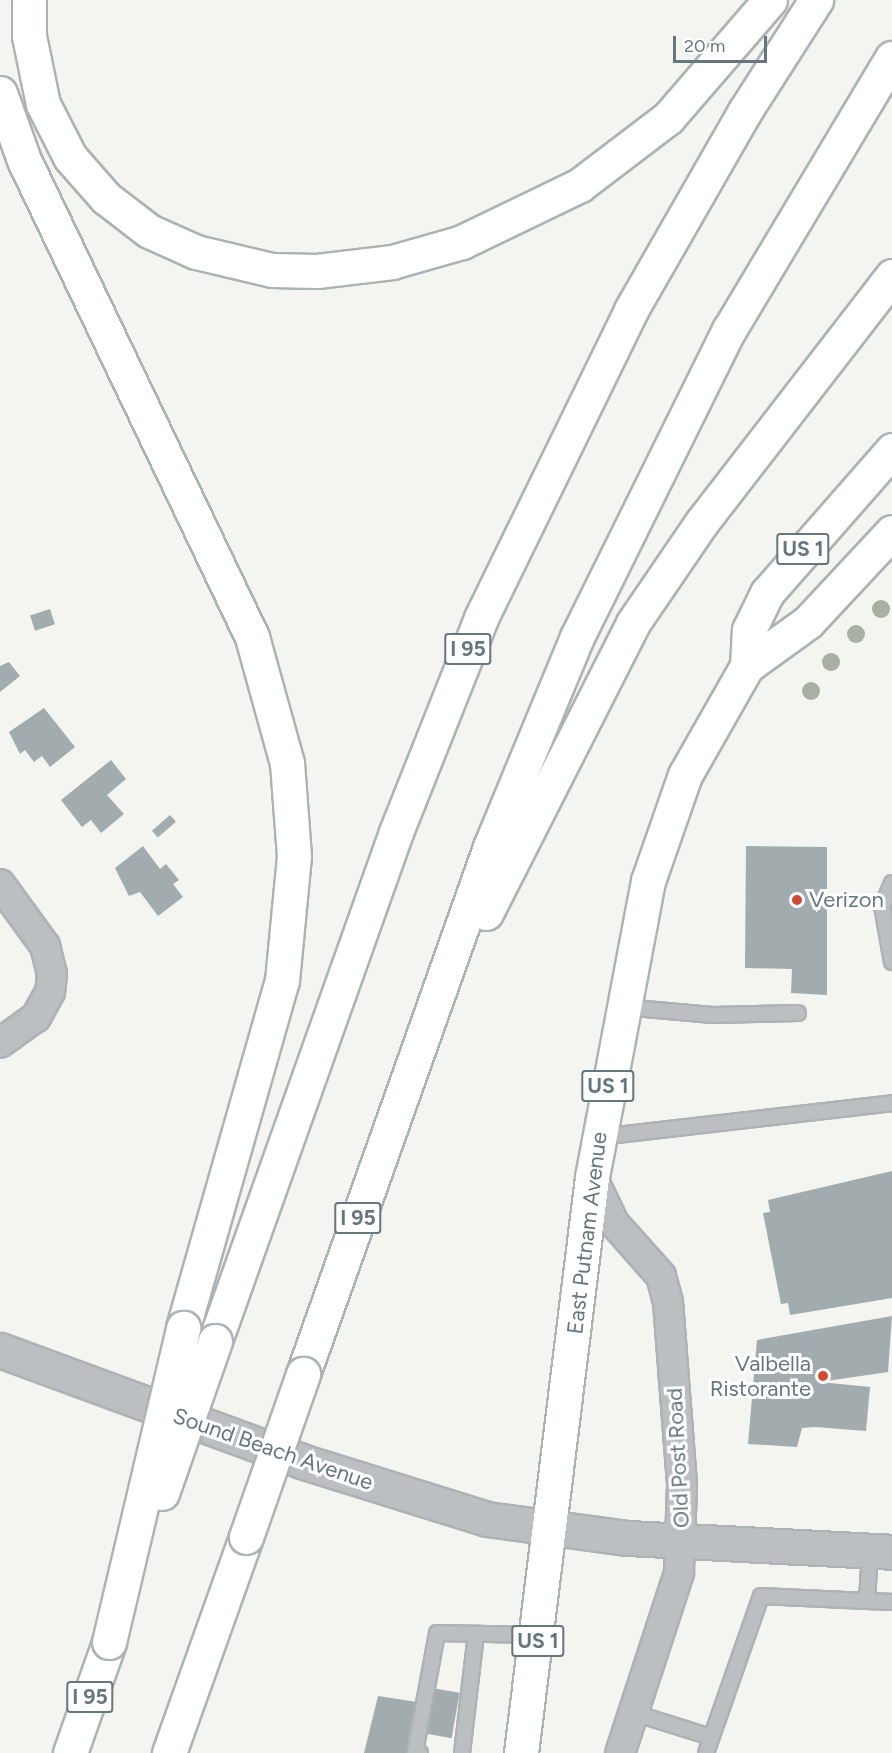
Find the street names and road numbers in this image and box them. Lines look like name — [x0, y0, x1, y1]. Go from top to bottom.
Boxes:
road number: US 1 — [776, 531, 830, 567]
road number: I 95 — [444, 631, 492, 667]
road number: US 1 — [581, 1068, 635, 1104]
street label: East Putnam Avenue — [561, 1130, 613, 1336]
road number: I 95 — [334, 1200, 382, 1236]
street label: Old Post Road — [661, 1387, 695, 1529]
street label: Sound Beach Avenue — [170, 1402, 376, 1496]
road number: US 1 — [511, 1623, 565, 1659]
road number: I 95 — [66, 1679, 114, 1715]

